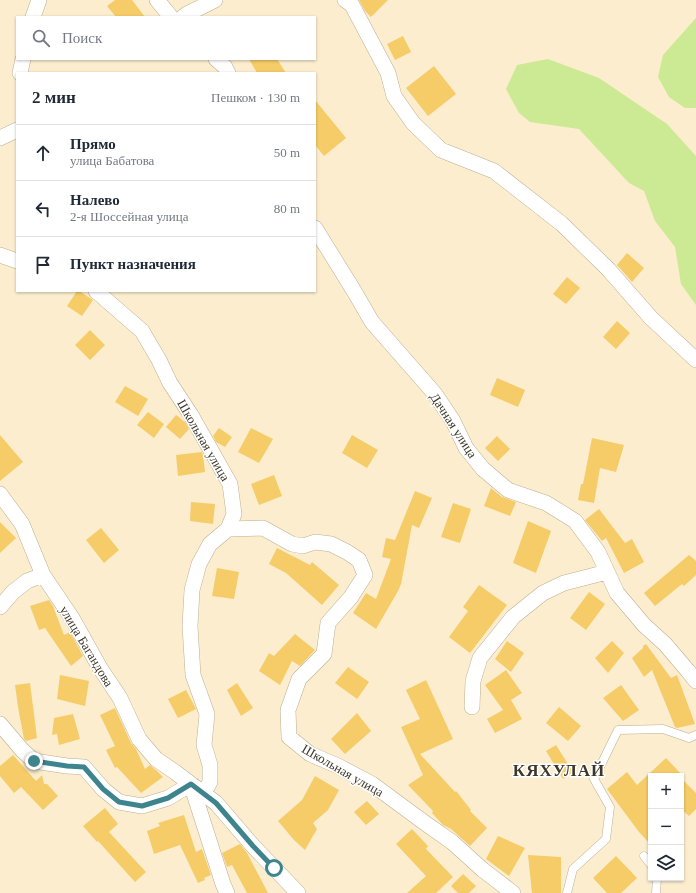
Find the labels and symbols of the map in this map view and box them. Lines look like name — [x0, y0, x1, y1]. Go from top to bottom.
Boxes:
street label: Дачная улица — [427, 390, 480, 461]
street label: Школьная улица — [174, 397, 233, 484]
street label: улица Багандова — [57, 603, 117, 690]
street label: Школьная улица — [299, 741, 386, 800]
route end — [25, 752, 43, 770]
district label: КЯХУЛАЙ — [513, 761, 605, 780]
route start — [265, 859, 283, 877]

